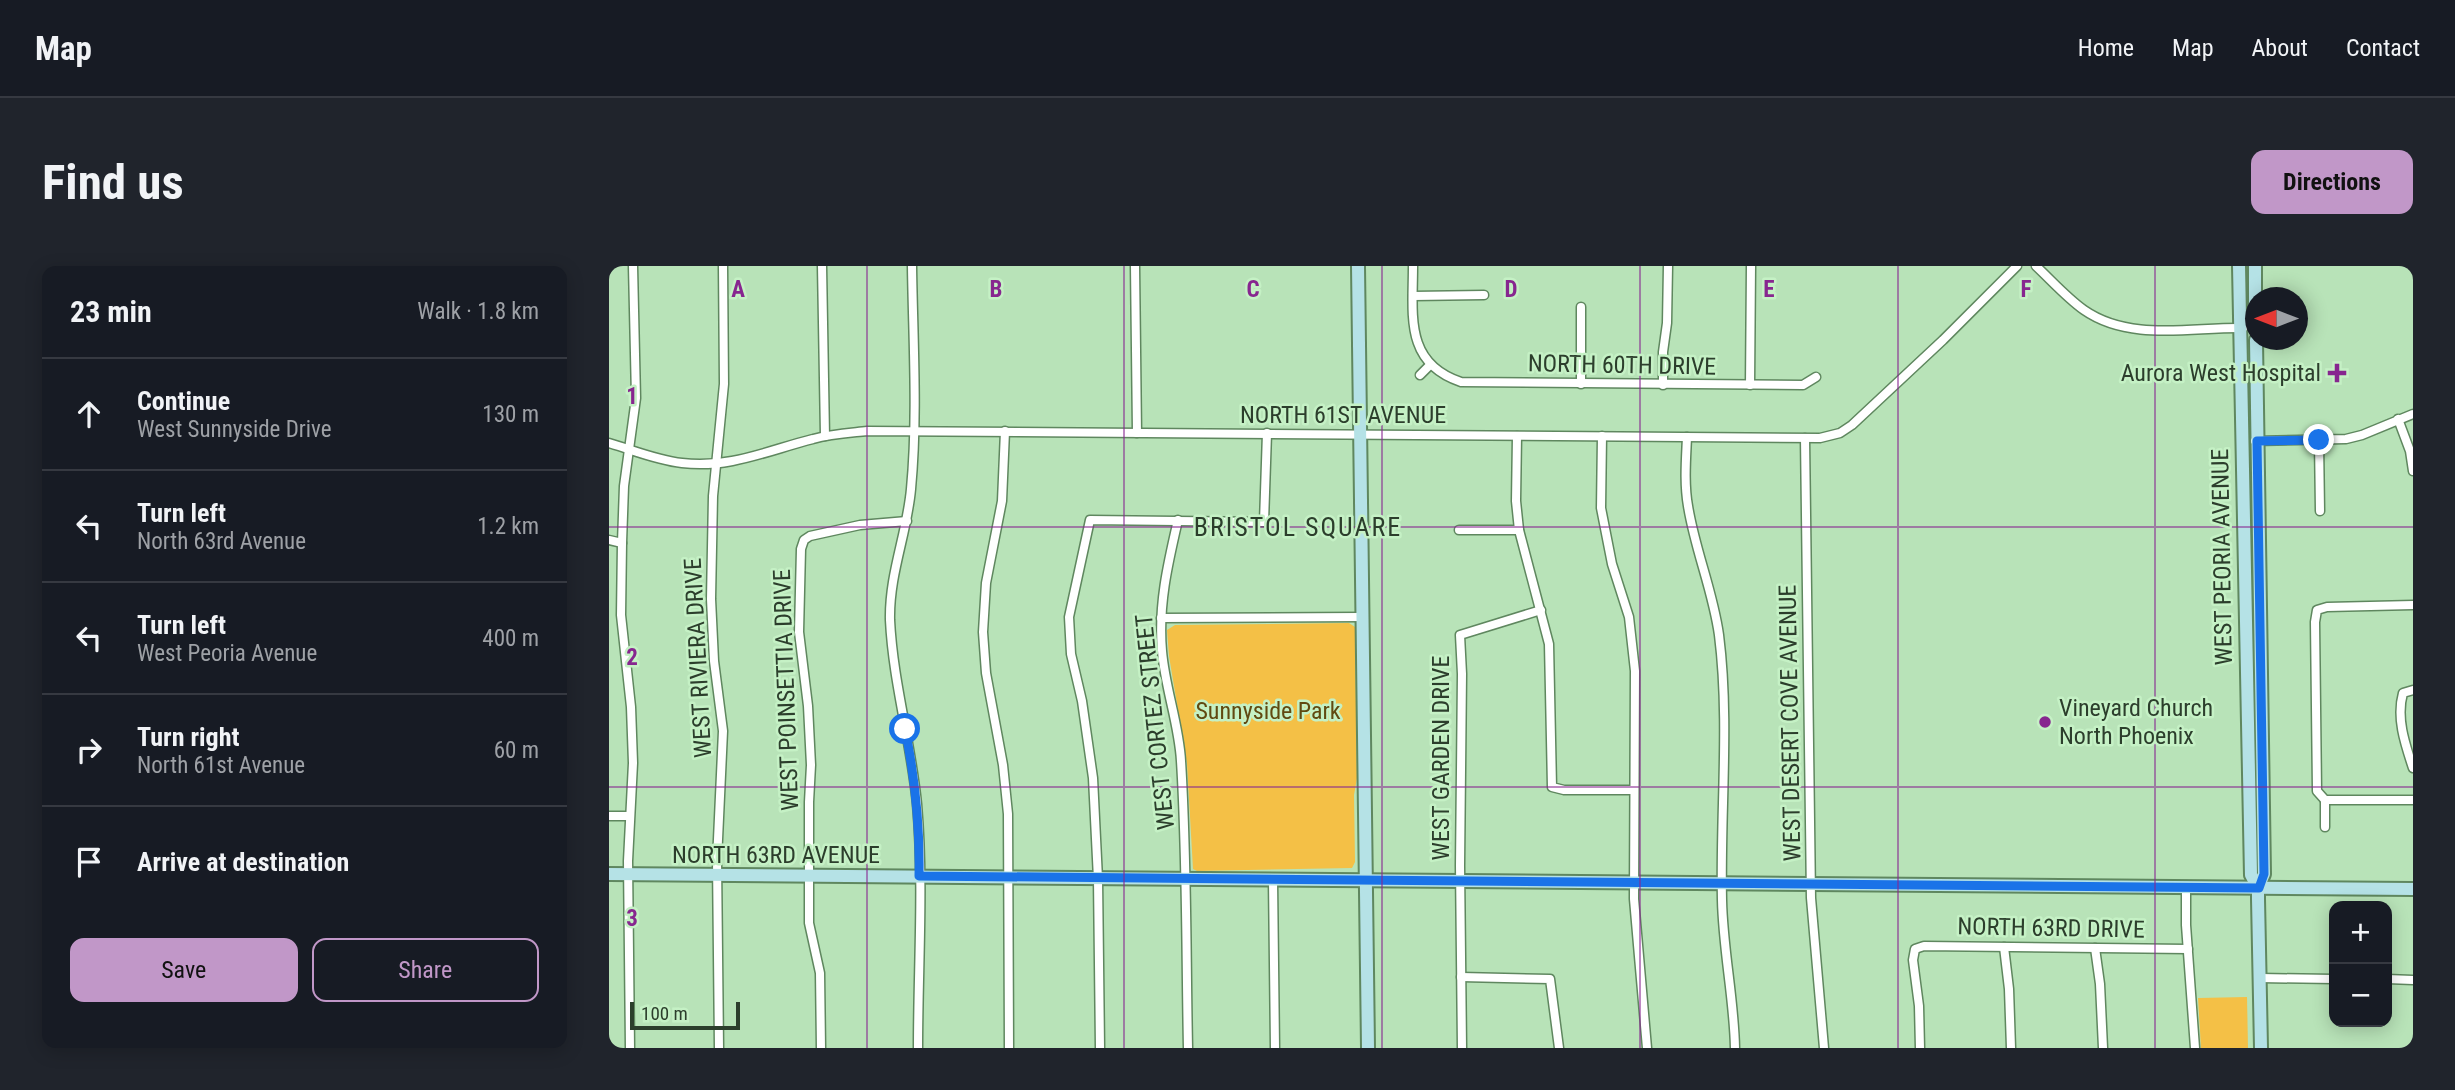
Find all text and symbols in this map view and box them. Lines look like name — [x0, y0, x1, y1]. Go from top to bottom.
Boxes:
text: Map — [35, 29, 92, 68]
text: Home — [2078, 34, 2134, 62]
text: Map — [2172, 34, 2214, 62]
text: About — [2252, 34, 2308, 62]
text: Contact — [2346, 34, 2420, 62]
button: Directions — [2251, 150, 2413, 214]
text: Find us — [42, 154, 184, 211]
text: A — [731, 276, 745, 303]
text: B — [990, 276, 1002, 303]
text: C — [1246, 276, 1260, 303]
text: D — [1505, 276, 1518, 303]
text: E — [1763, 276, 1775, 303]
text: F — [2021, 276, 2032, 303]
north arrow — [2245, 287, 2308, 350]
text: 23 min — [70, 294, 152, 329]
text: Walk · 1.8 km — [417, 298, 539, 325]
street label: NORTH 60TH DRIVE — [1528, 349, 1716, 381]
place label: Aurora West Hospital — [2121, 359, 2321, 387]
marker: Aurora West Hospital — [2327, 363, 2347, 383]
text: 1 — [626, 383, 638, 410]
text: Continue — [137, 386, 230, 416]
icon: ahead — [70, 395, 108, 433]
text: 130 m — [482, 401, 539, 428]
street label: NORTH 61ST AVENUE — [1240, 401, 1446, 429]
text: West Sunnyside Drive — [137, 416, 332, 443]
route end — [2303, 424, 2334, 455]
street label: WEST PEORIA AVENUE — [2206, 448, 2238, 666]
text: Turn left — [137, 498, 226, 528]
icon: left — [70, 507, 108, 545]
district label: BRISTOL SQUARE — [1194, 512, 1402, 542]
text: 1.2 km — [477, 513, 539, 540]
text: North 63rd Avenue — [137, 528, 306, 555]
street label: WEST RIVIERA DRIVE — [679, 557, 717, 759]
street label: WEST POINSETTIA DRIVE — [768, 569, 804, 811]
street label: WEST DESERT COVE AVENUE — [1774, 584, 1806, 862]
text: Turn left — [137, 610, 226, 640]
street label: WEST CORTEZ STREET — [1130, 613, 1180, 831]
icon: left — [70, 619, 108, 657]
text: 400 m — [482, 625, 539, 652]
text: West Peoria Avenue — [137, 640, 317, 667]
text: 2 — [626, 644, 638, 671]
street label: WEST GARDEN DRIVE — [1427, 656, 1455, 860]
place label: Vineyard Church North Phoenix — [2059, 694, 2213, 750]
park label: Sunnyside Park — [1195, 697, 1341, 725]
route start — [889, 713, 920, 744]
marker: Vineyard Church North Phoenix — [2037, 714, 2053, 730]
text: Turn right — [137, 722, 239, 752]
icon: right — [70, 731, 108, 769]
text: 60 m — [494, 737, 539, 764]
text: North 61st Avenue — [137, 752, 305, 779]
street label: NORTH 63RD AVENUE — [672, 841, 880, 869]
icon: arrive — [70, 843, 108, 881]
text: Arrive at destination — [137, 847, 349, 877]
map controls — [2329, 901, 2392, 1027]
button: + — [2329, 901, 2392, 964]
text: 3 — [626, 905, 638, 932]
street label: NORTH 63RD DRIVE — [1957, 912, 2145, 944]
button: Save — [70, 938, 298, 1002]
button: Share — [312, 938, 539, 1002]
button: − — [2329, 964, 2392, 1027]
scale bar — [630, 999, 740, 1031]
text: 100 m — [641, 1002, 688, 1025]

